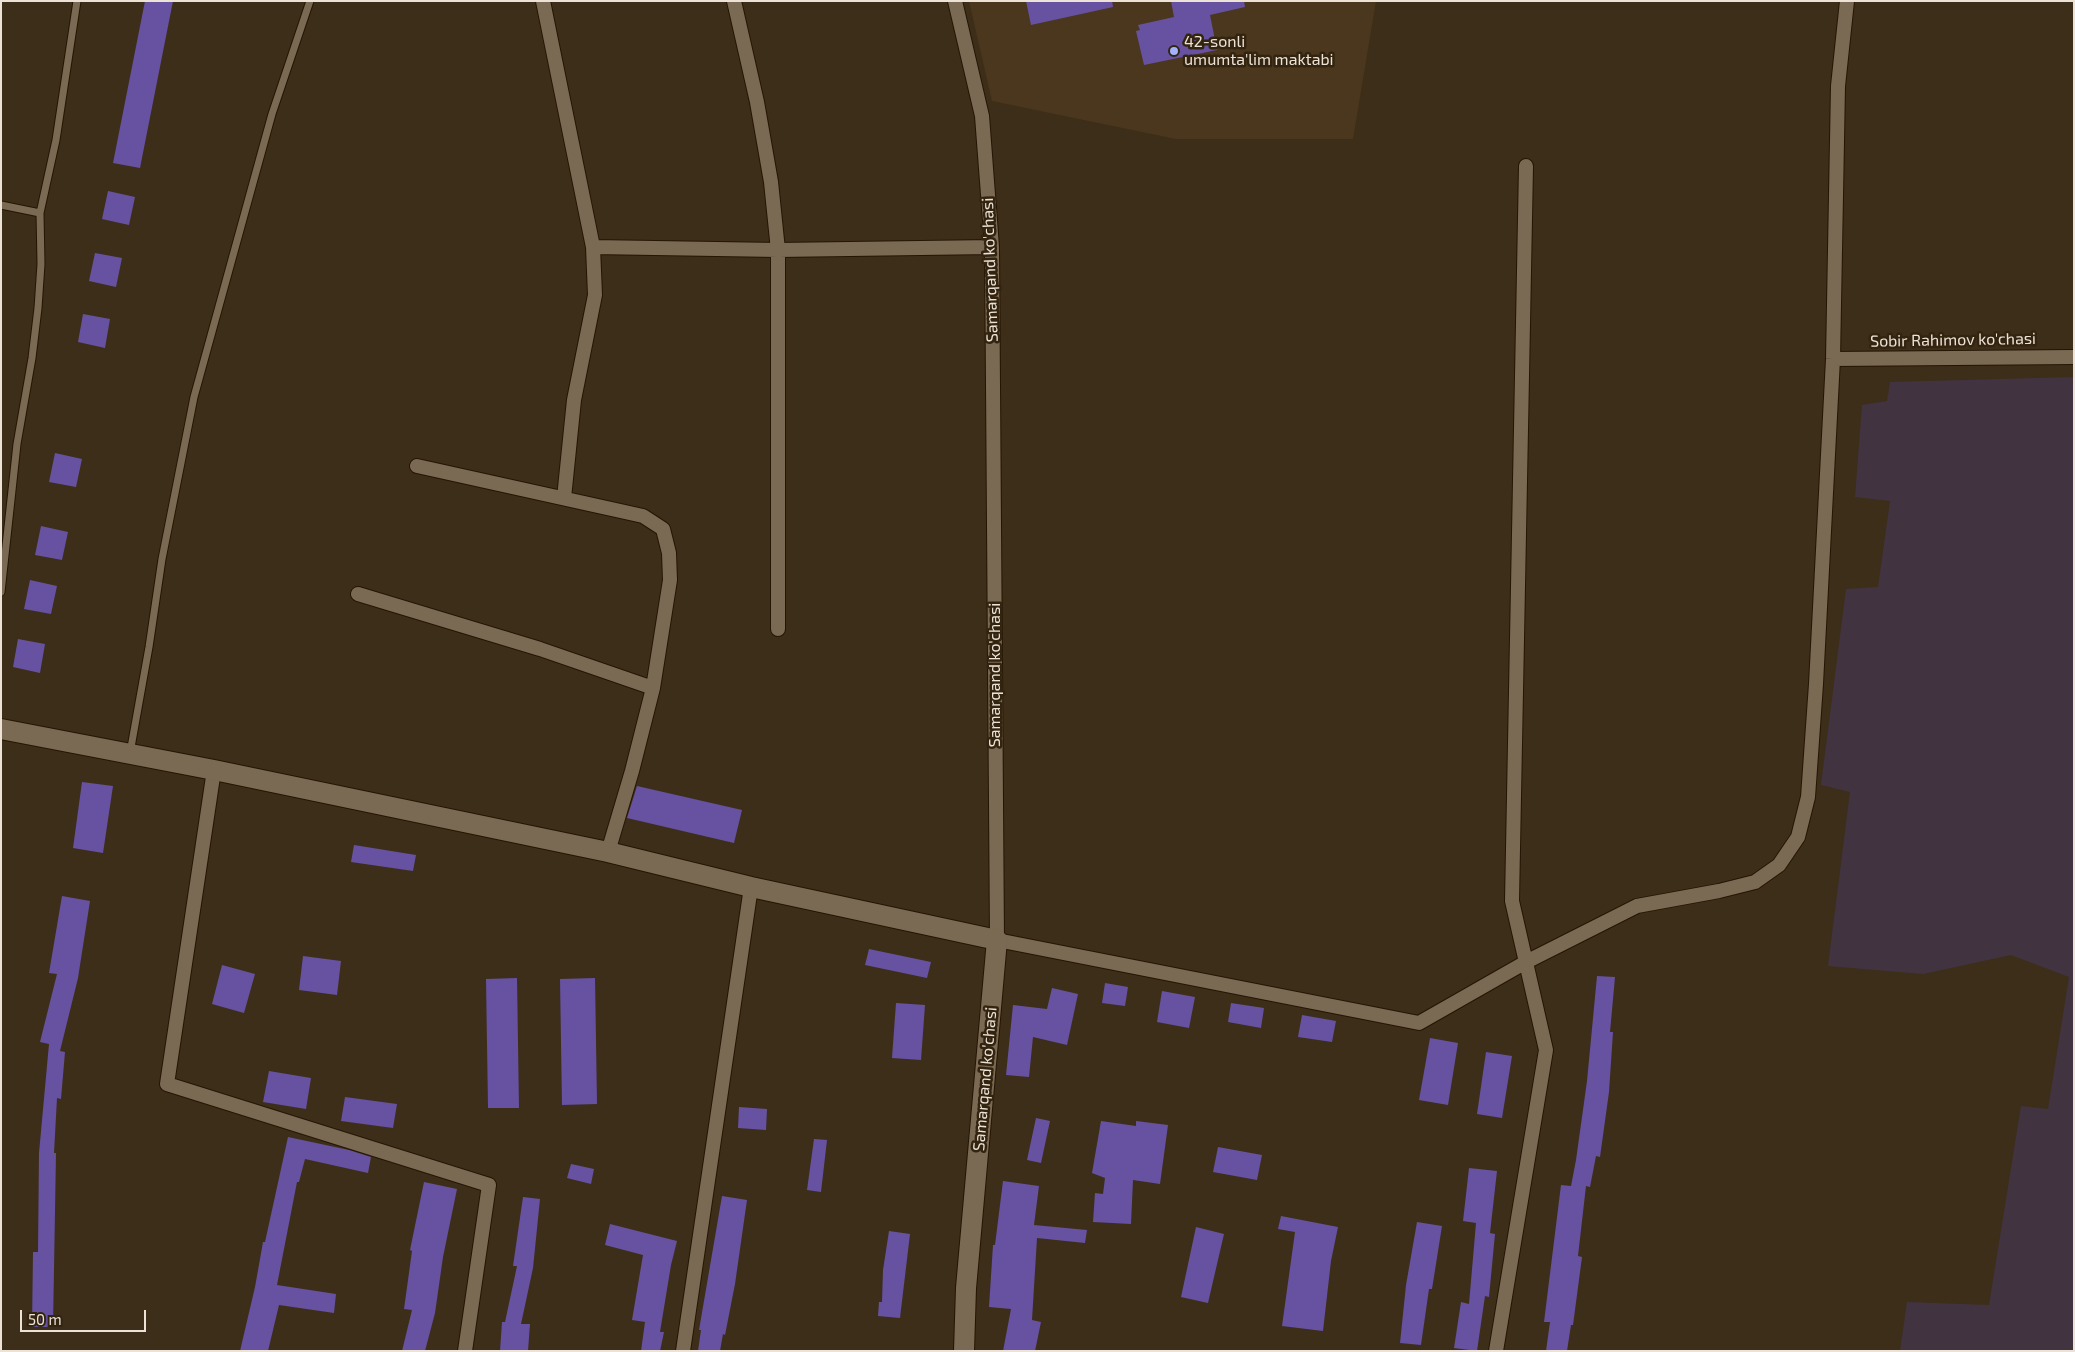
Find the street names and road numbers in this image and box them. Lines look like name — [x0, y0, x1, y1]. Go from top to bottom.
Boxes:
street label: Samarqand ko'chasi — [978, 197, 1002, 343]
street label: Sobir Rahimov ko'chasi — [1870, 329, 2036, 351]
street label: Samarqand ko'chasi — [985, 603, 1005, 747]
street label: Samarqand ko'chasi — [969, 1006, 1001, 1152]

